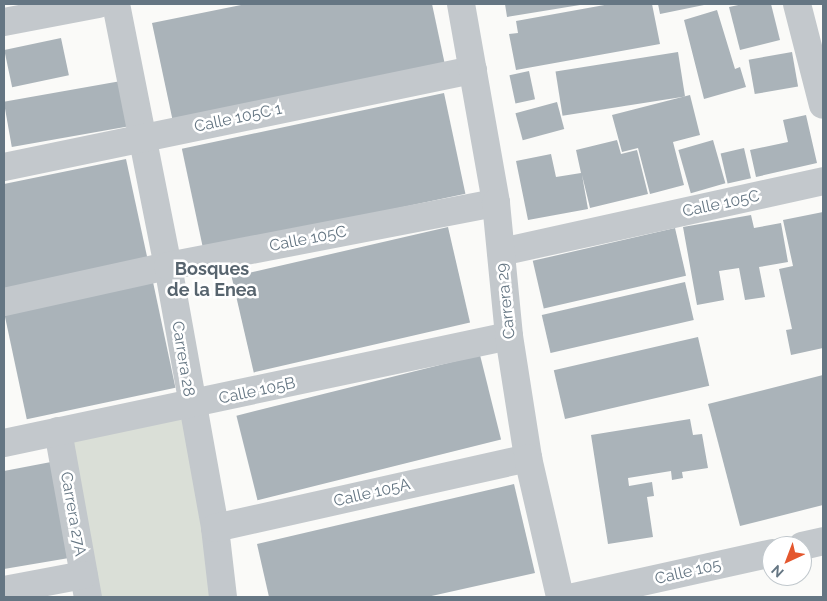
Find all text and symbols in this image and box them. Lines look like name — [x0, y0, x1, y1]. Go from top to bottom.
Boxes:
street label: Calle 105C 1 — [192, 99, 284, 137]
street label: Calle 105C — [681, 186, 761, 222]
street label: Calle 105C — [268, 222, 348, 256]
district label: Bosques de la Enea — [167, 259, 257, 302]
street label: Carrera 29 — [492, 262, 520, 340]
street label: Carrera 28 — [168, 320, 198, 398]
street label: Calle 105B — [217, 374, 297, 408]
street label: Carrera 27A — [56, 470, 90, 558]
street label: Calle 105A — [332, 475, 412, 511]
north arrow — [762, 536, 812, 586]
street label: Calle 105 — [653, 555, 723, 589]
text: N — [768, 562, 787, 581]

